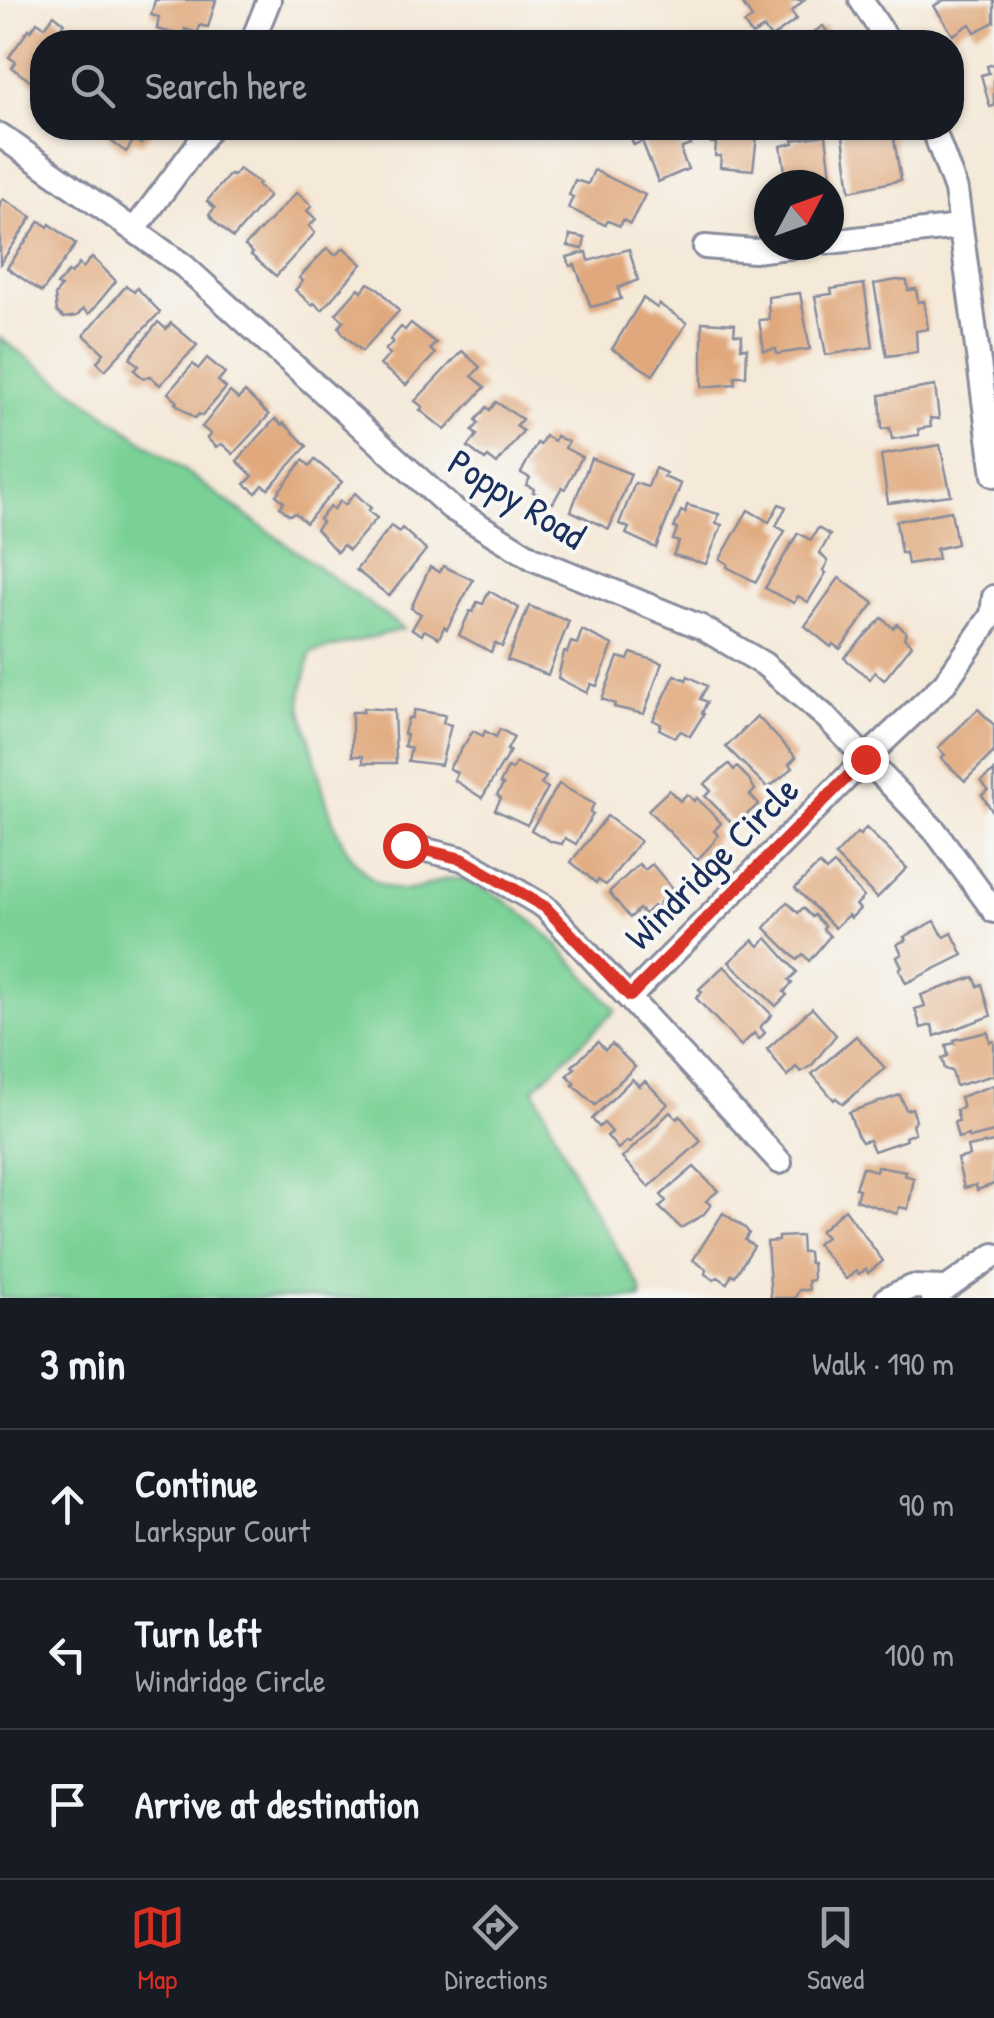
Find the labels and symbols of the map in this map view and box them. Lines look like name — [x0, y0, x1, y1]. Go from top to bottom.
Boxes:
north arrow — [754, 170, 844, 260]
street label: Poppy Road — [439, 436, 596, 561]
route end — [843, 737, 889, 783]
street label: Windridge Circle — [613, 764, 810, 961]
route start — [383, 823, 429, 869]

